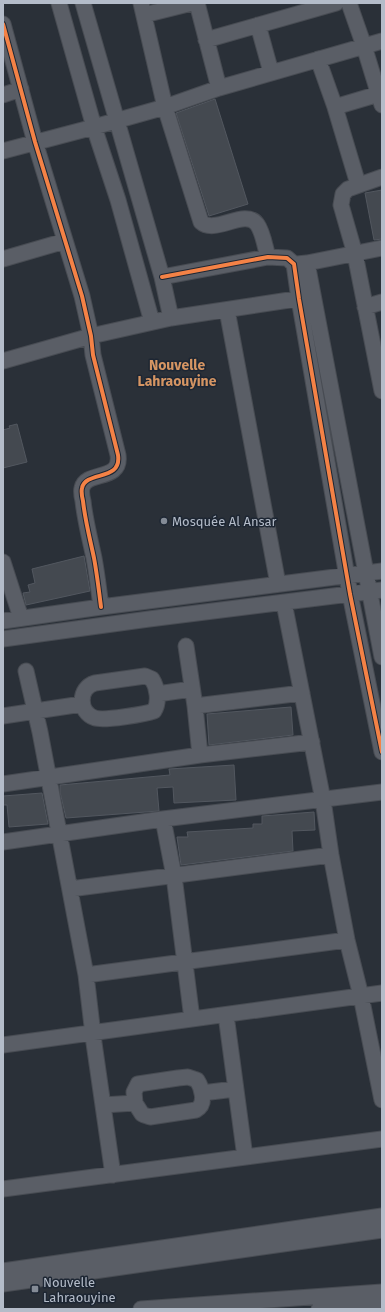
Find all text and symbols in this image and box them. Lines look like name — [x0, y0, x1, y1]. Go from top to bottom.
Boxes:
district label: Nouvelle Lahraouyine — [138, 357, 217, 390]
place label: Mosquée Al Ansar — [172, 514, 277, 529]
marker: Mosquée Al Ansar — [159, 516, 169, 526]
place label: Nouvelle Lahraouyine — [43, 1275, 116, 1305]
marker: Nouvelle Lahraouyine — [30, 1284, 40, 1294]

